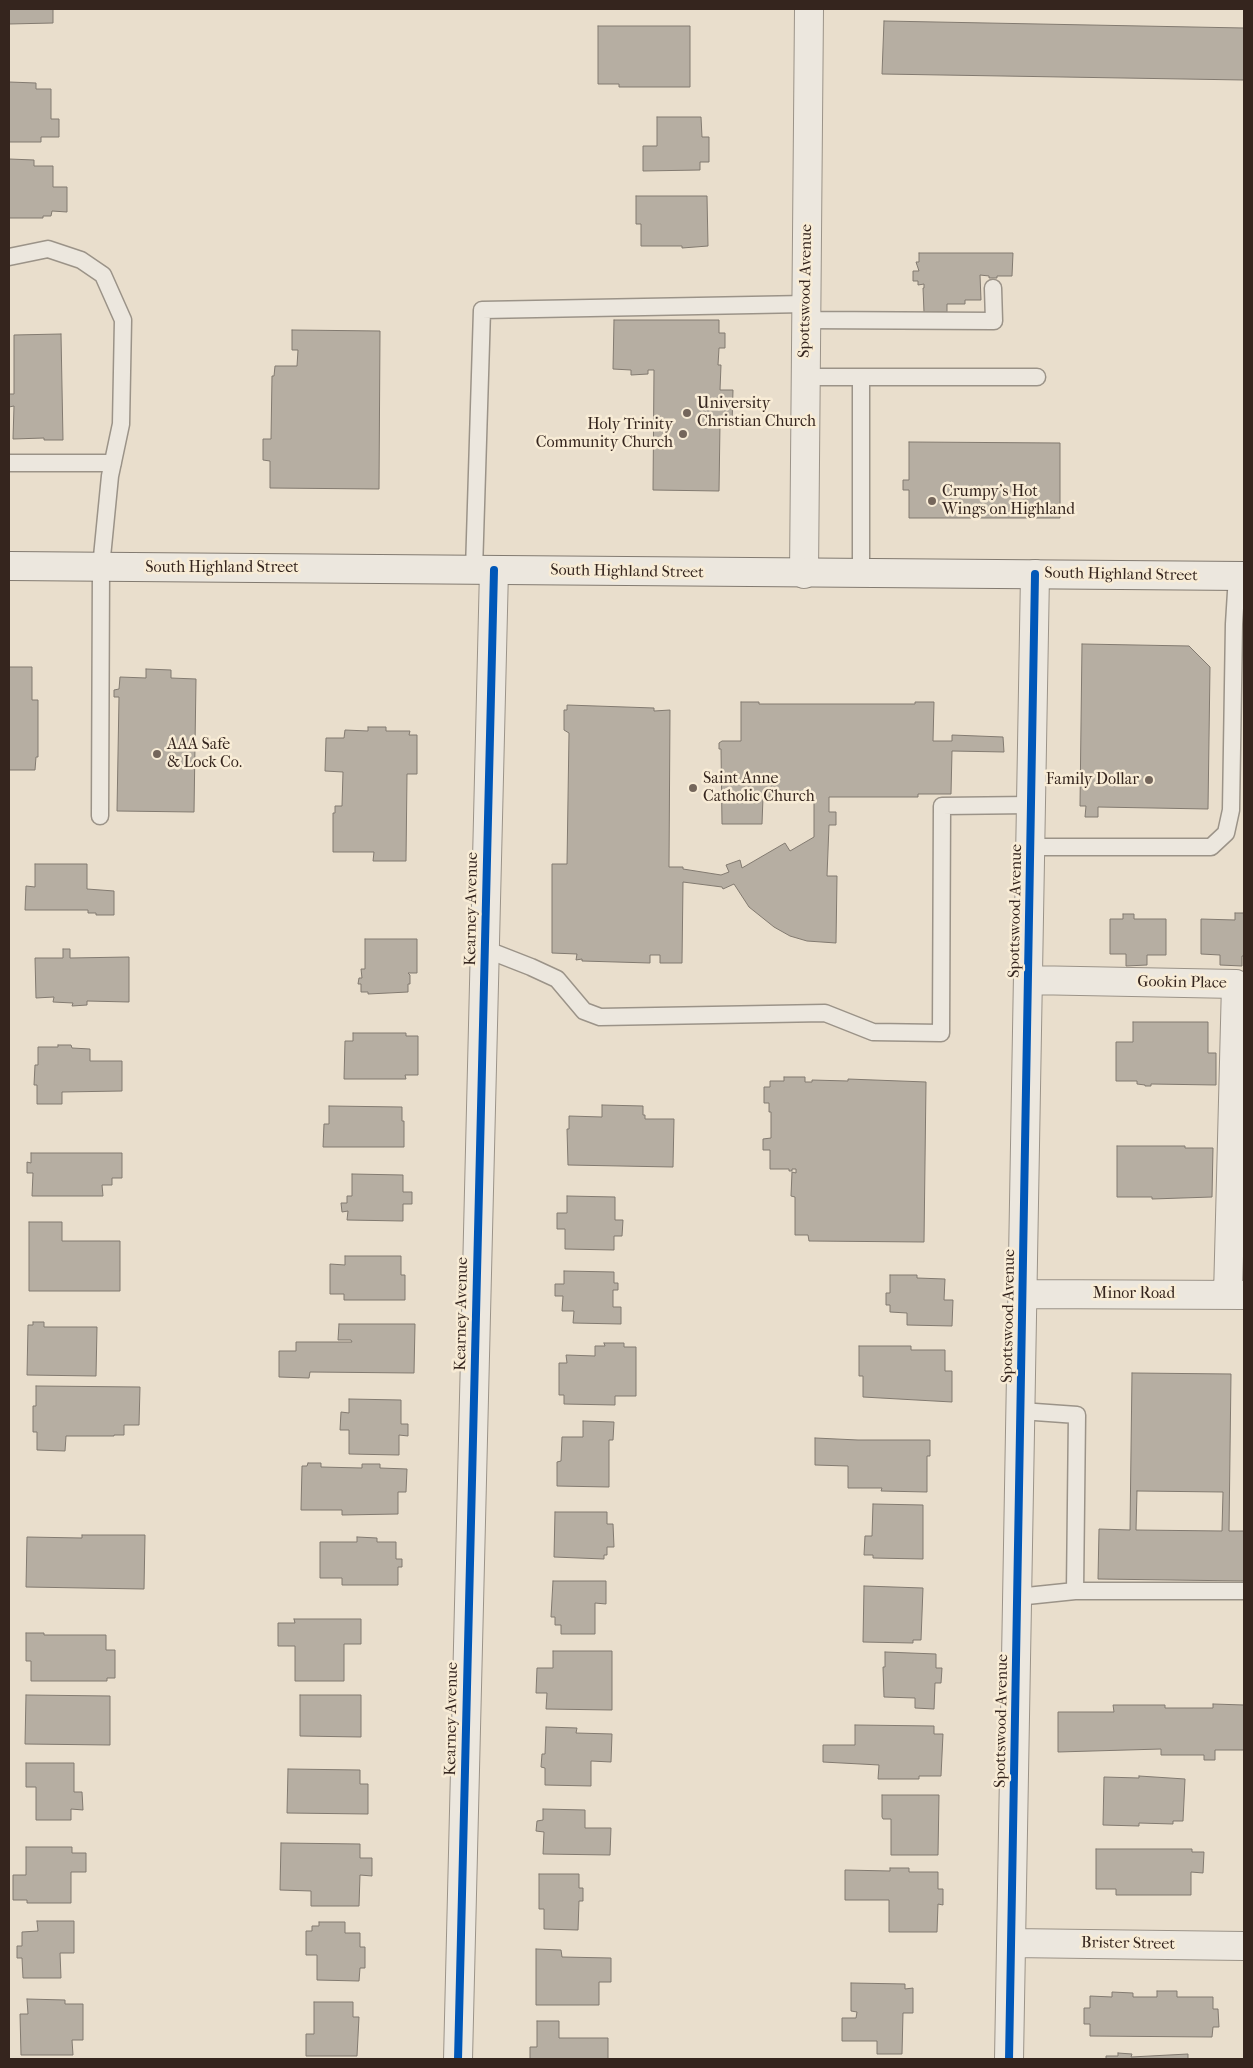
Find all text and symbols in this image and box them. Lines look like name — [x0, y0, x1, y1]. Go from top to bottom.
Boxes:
street label: Spottswood Avenue — [795, 224, 817, 358]
place label: University Christian Church — [697, 394, 816, 432]
marker: University Christian Church — [681, 407, 693, 419]
place label: Holy Trinity Community Church — [536, 415, 673, 453]
marker: Holy Trinity Community Church — [677, 428, 689, 440]
place label: Crumpy's Hot Wings on Highland — [942, 482, 1075, 520]
marker: Crumpy's Hot Wings on Highland — [926, 495, 938, 507]
street label: South Highland Street — [145, 558, 299, 578]
street label: South Highland Street — [550, 561, 704, 583]
street label: South Highland Street — [1044, 564, 1198, 586]
place label: AAA Safe & Lock Co. — [167, 735, 242, 773]
marker: AAA Safe & Lock Co. — [151, 748, 163, 760]
place label: Saint Anne Catholic Church — [703, 769, 815, 807]
place label: Family Dollar — [1046, 770, 1139, 790]
marker: Family Dollar — [1143, 774, 1155, 786]
marker: Saint Anne Catholic Church — [687, 782, 699, 794]
street label: Spottswood Avenue — [1005, 844, 1027, 978]
street label: Kearney Avenue — [461, 852, 483, 966]
street label: Gookin Place — [1137, 973, 1227, 993]
street label: Spottswood Avenue — [998, 1249, 1020, 1383]
street label: Kearney Avenue — [451, 1257, 473, 1371]
street label: Minor Road — [1093, 1284, 1175, 1304]
street label: Spottswood Avenue — [991, 1654, 1013, 1788]
street label: Kearney Avenue — [441, 1662, 463, 1776]
street label: Brister Street — [1081, 1934, 1175, 1954]

